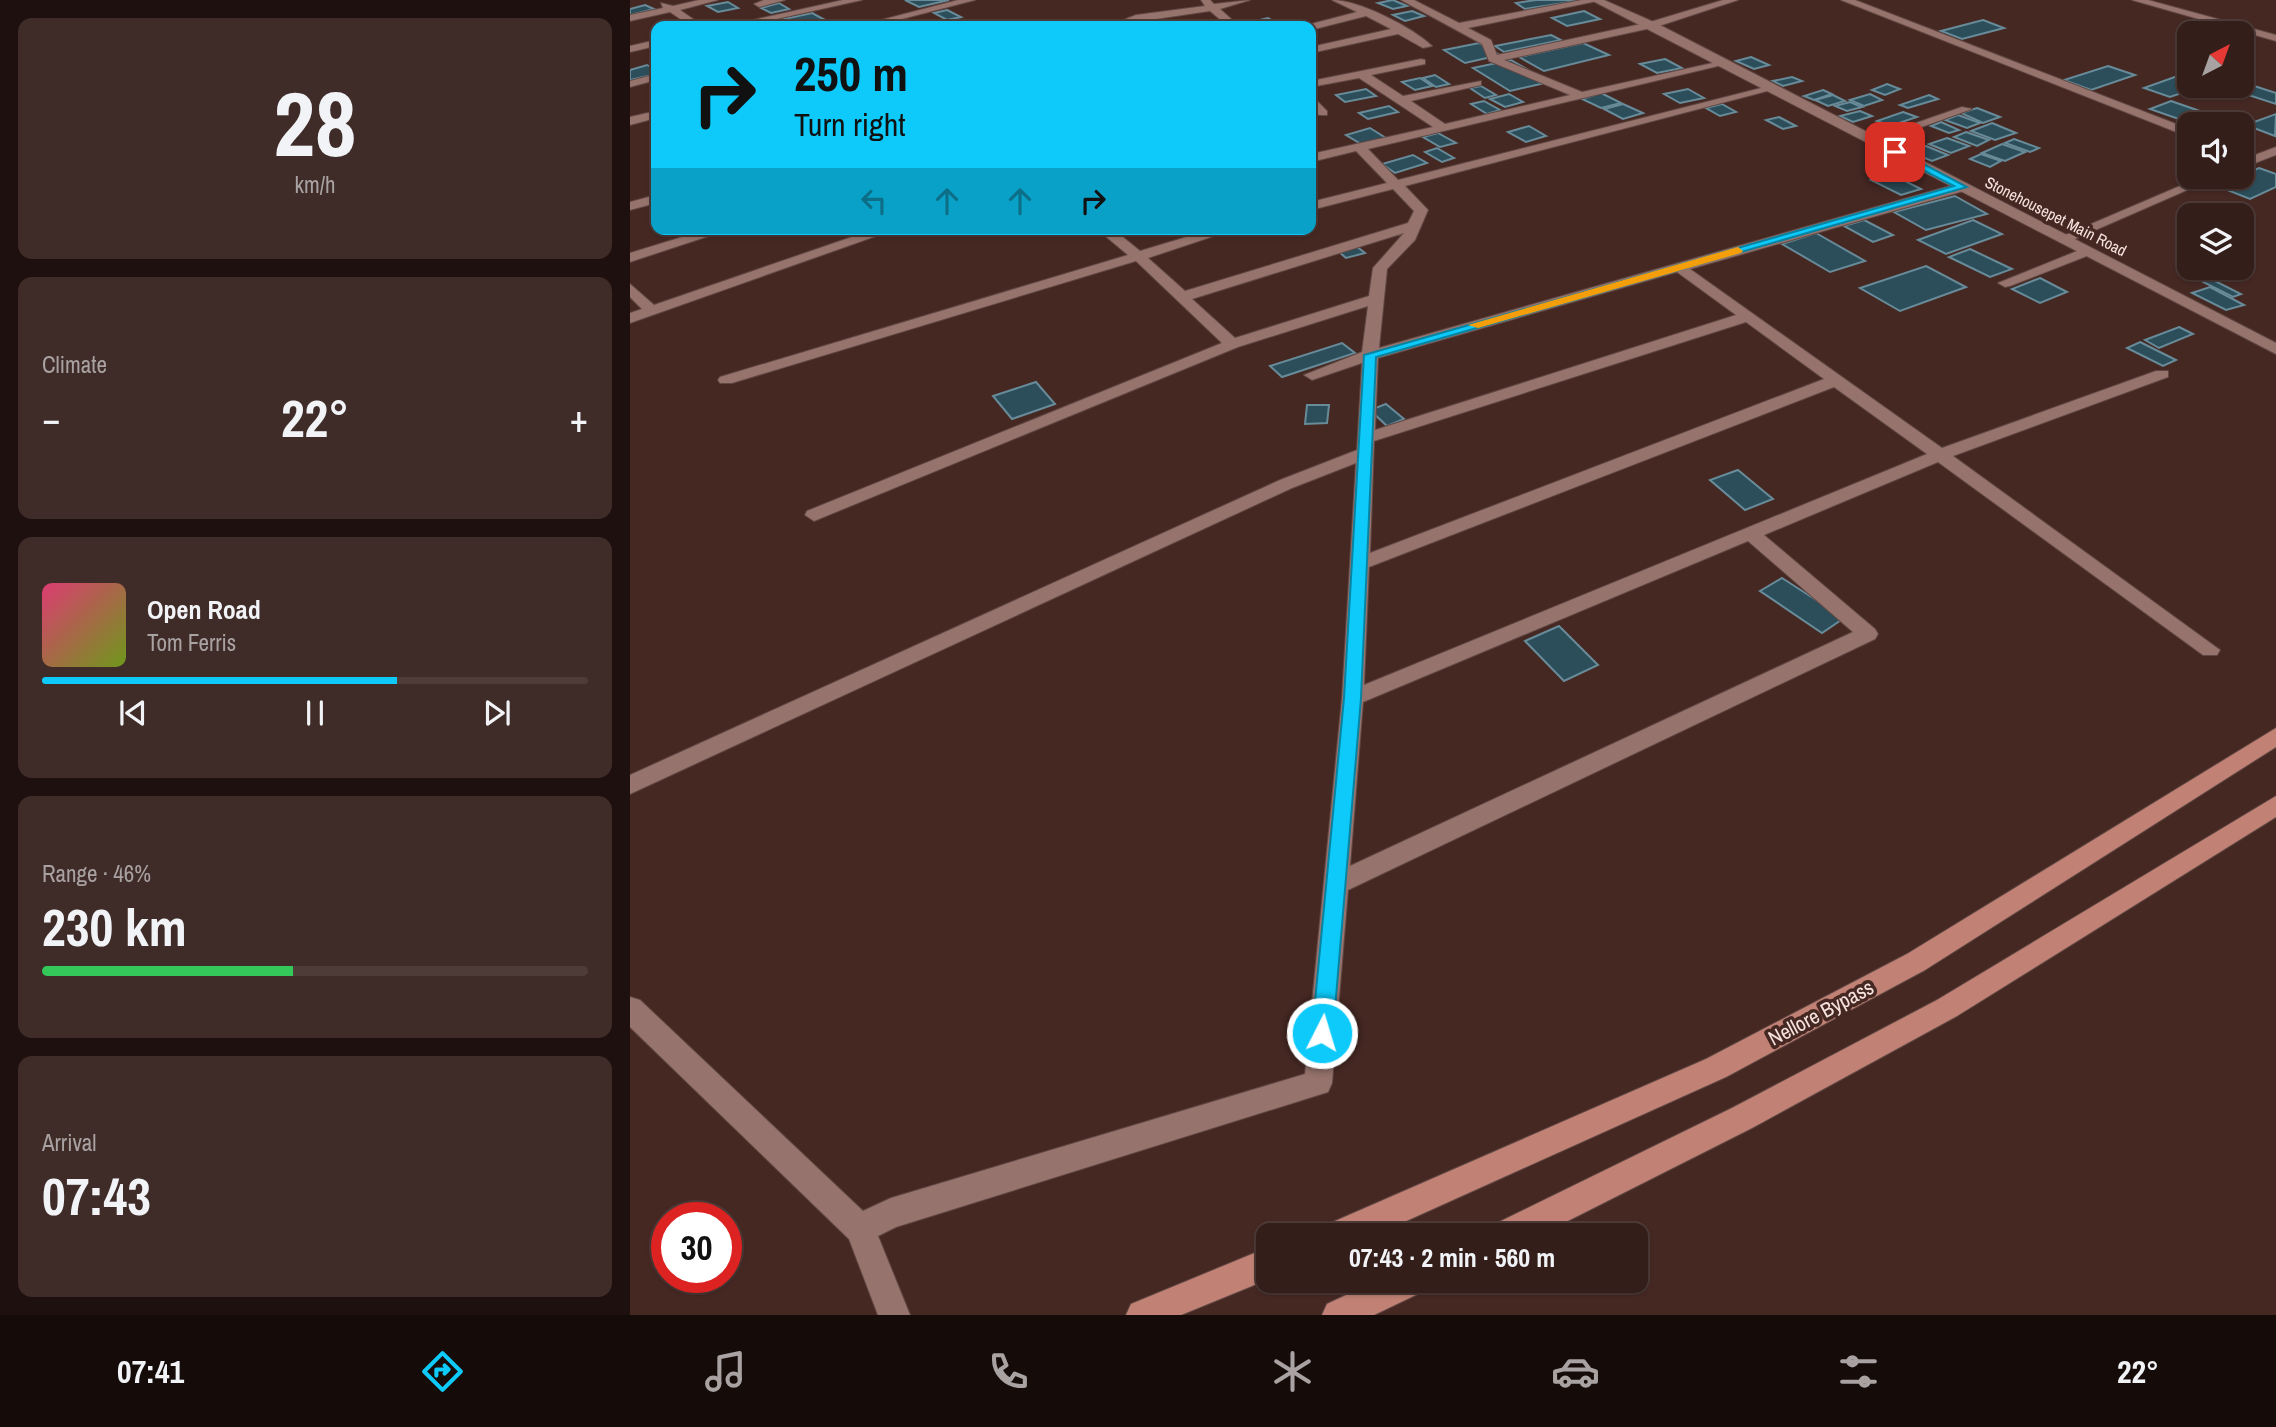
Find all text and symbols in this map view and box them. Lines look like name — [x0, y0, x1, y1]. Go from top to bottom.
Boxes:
north arrow — [2177, 21, 2254, 98]
map controls — [2177, 21, 2254, 280]
text: 250 m — [794, 40, 908, 106]
icon: right — [679, 49, 770, 140]
text: 28 — [274, 62, 357, 184]
text: Turn right — [794, 103, 906, 146]
button: sound — [2177, 112, 2254, 189]
pin — [1865, 122, 1925, 182]
icon: arrive — [1876, 133, 1914, 171]
text: km/h — [295, 169, 335, 200]
street label: Stonehousepet Main Road — [1981, 171, 2131, 261]
icon: left — [855, 182, 893, 220]
icon: ahead — [928, 182, 966, 220]
icon: ahead — [1001, 182, 1039, 220]
icon: right — [1074, 182, 1112, 220]
button: layers — [2177, 203, 2254, 280]
text: Climate — [42, 349, 107, 380]
text: 22° — [281, 383, 349, 453]
text: − — [42, 393, 60, 444]
text: + — [570, 393, 588, 444]
text: Open Road — [147, 592, 261, 627]
text: Tom Ferris — [147, 627, 236, 658]
icon: previous — [114, 694, 152, 732]
icon: pause — [296, 694, 334, 732]
icon: next — [478, 694, 516, 732]
text: Range · 46% — [42, 858, 151, 889]
text: 230 km — [42, 892, 187, 962]
street label: Nellore Bypass — [1763, 973, 1879, 1053]
position arrow — [1285, 996, 1359, 1070]
text: Arrival — [42, 1127, 97, 1158]
text: 07:43 — [42, 1161, 151, 1231]
speed limit sign: 30 — [651, 1202, 742, 1293]
text: 07:43 · 2 min · 560 m — [1349, 1240, 1555, 1275]
icon: directions — [418, 1347, 467, 1396]
icon: music — [701, 1347, 750, 1396]
icon: phone — [984, 1347, 1033, 1396]
icon: climate — [1268, 1347, 1317, 1396]
icon: car — [1551, 1347, 1600, 1396]
icon: filters — [1834, 1347, 1883, 1396]
text: 07:41 — [117, 1350, 184, 1393]
text: 22° — [2117, 1350, 2159, 1393]

